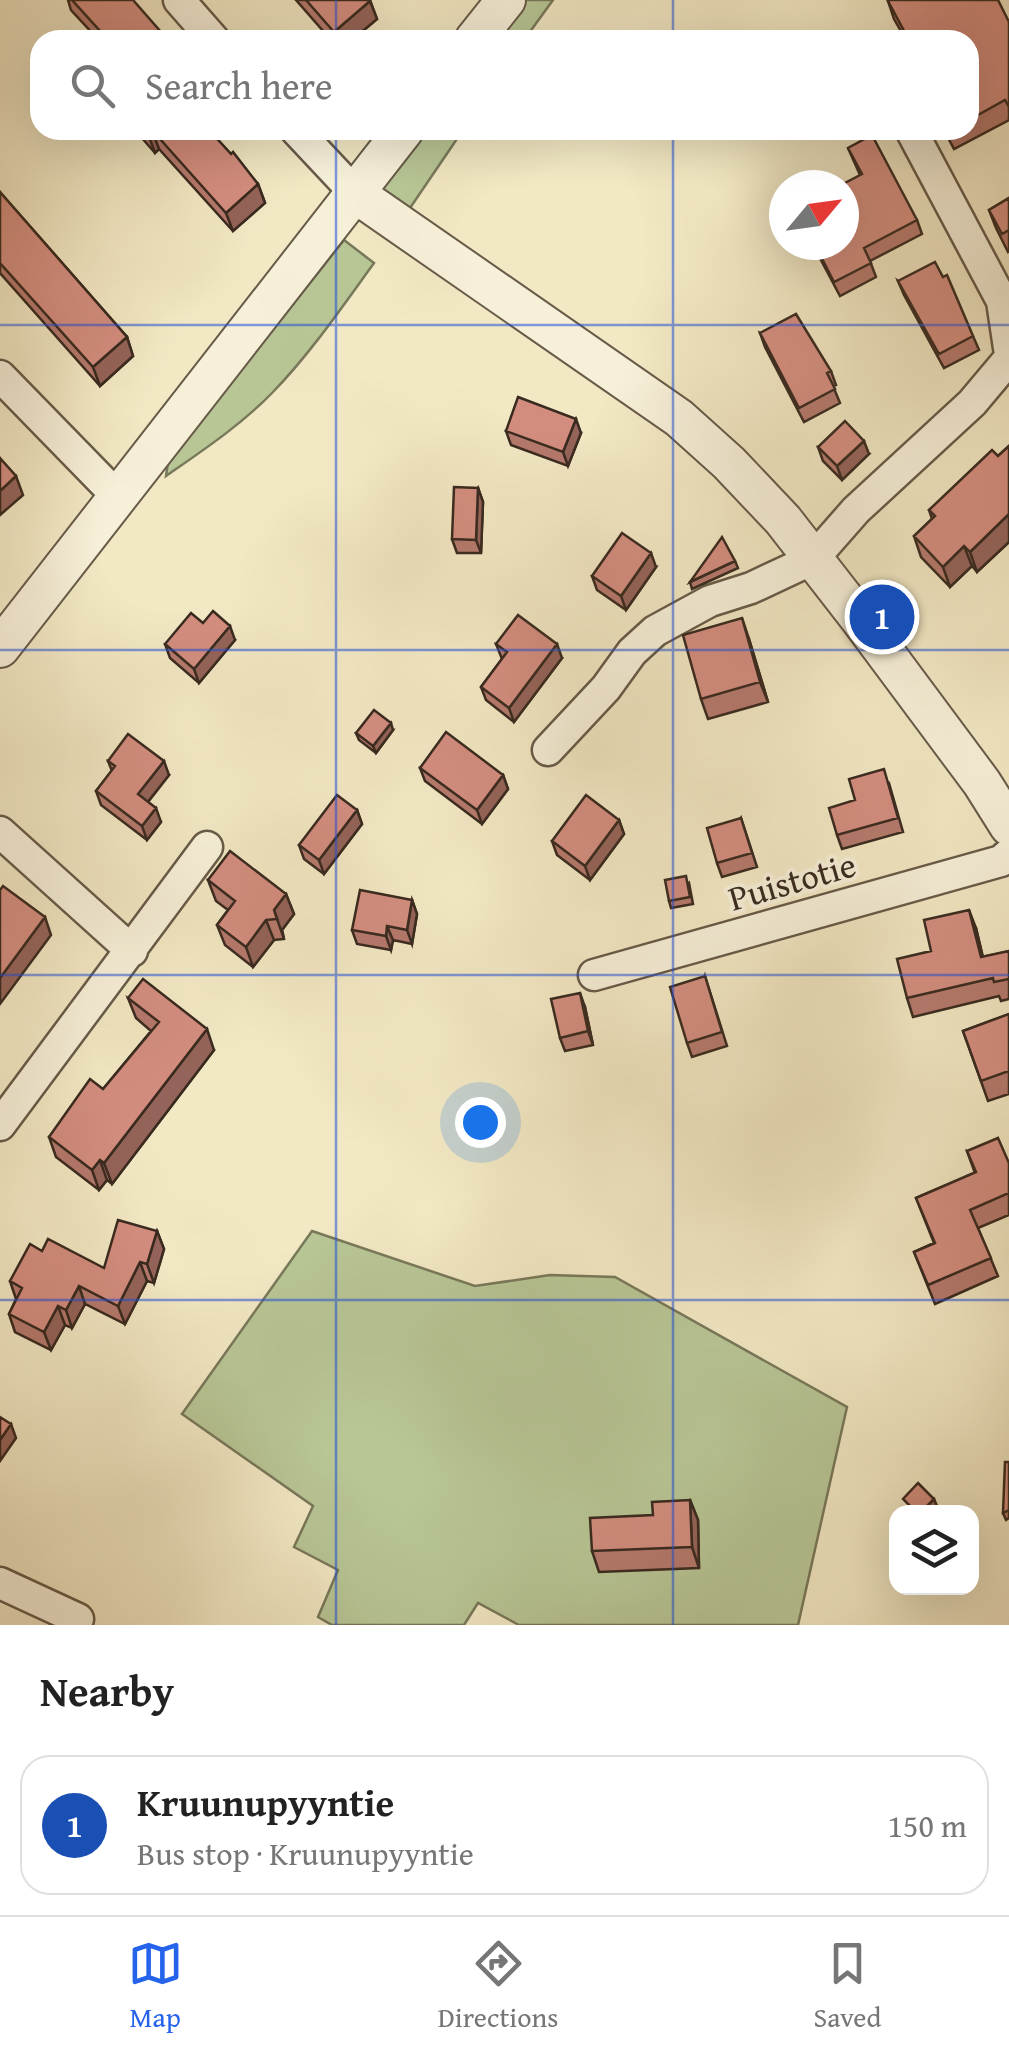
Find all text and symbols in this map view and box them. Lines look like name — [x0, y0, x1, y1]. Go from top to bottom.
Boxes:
search box — [30, 30, 979, 140]
text: Search here — [145, 57, 333, 113]
icon: search — [65, 58, 120, 113]
north arrow — [769, 170, 859, 260]
pin: 1 — [850, 580, 914, 654]
street label: Puistotie — [722, 839, 862, 923]
your location — [455, 1097, 506, 1148]
map controls — [889, 1505, 979, 1595]
button: layers — [889, 1505, 979, 1595]
text: Nearby — [40, 1660, 174, 1721]
text: Kruunupyyntie — [137, 1774, 394, 1830]
text: 1 — [66, 1802, 83, 1849]
text: 150 m — [888, 1802, 967, 1849]
text: Bus stop · Kruunupyyntie — [137, 1830, 474, 1877]
tab: Map — [128, 1936, 183, 2037]
tab: Directions — [438, 1936, 558, 2037]
tab: Saved — [814, 1936, 881, 2037]

